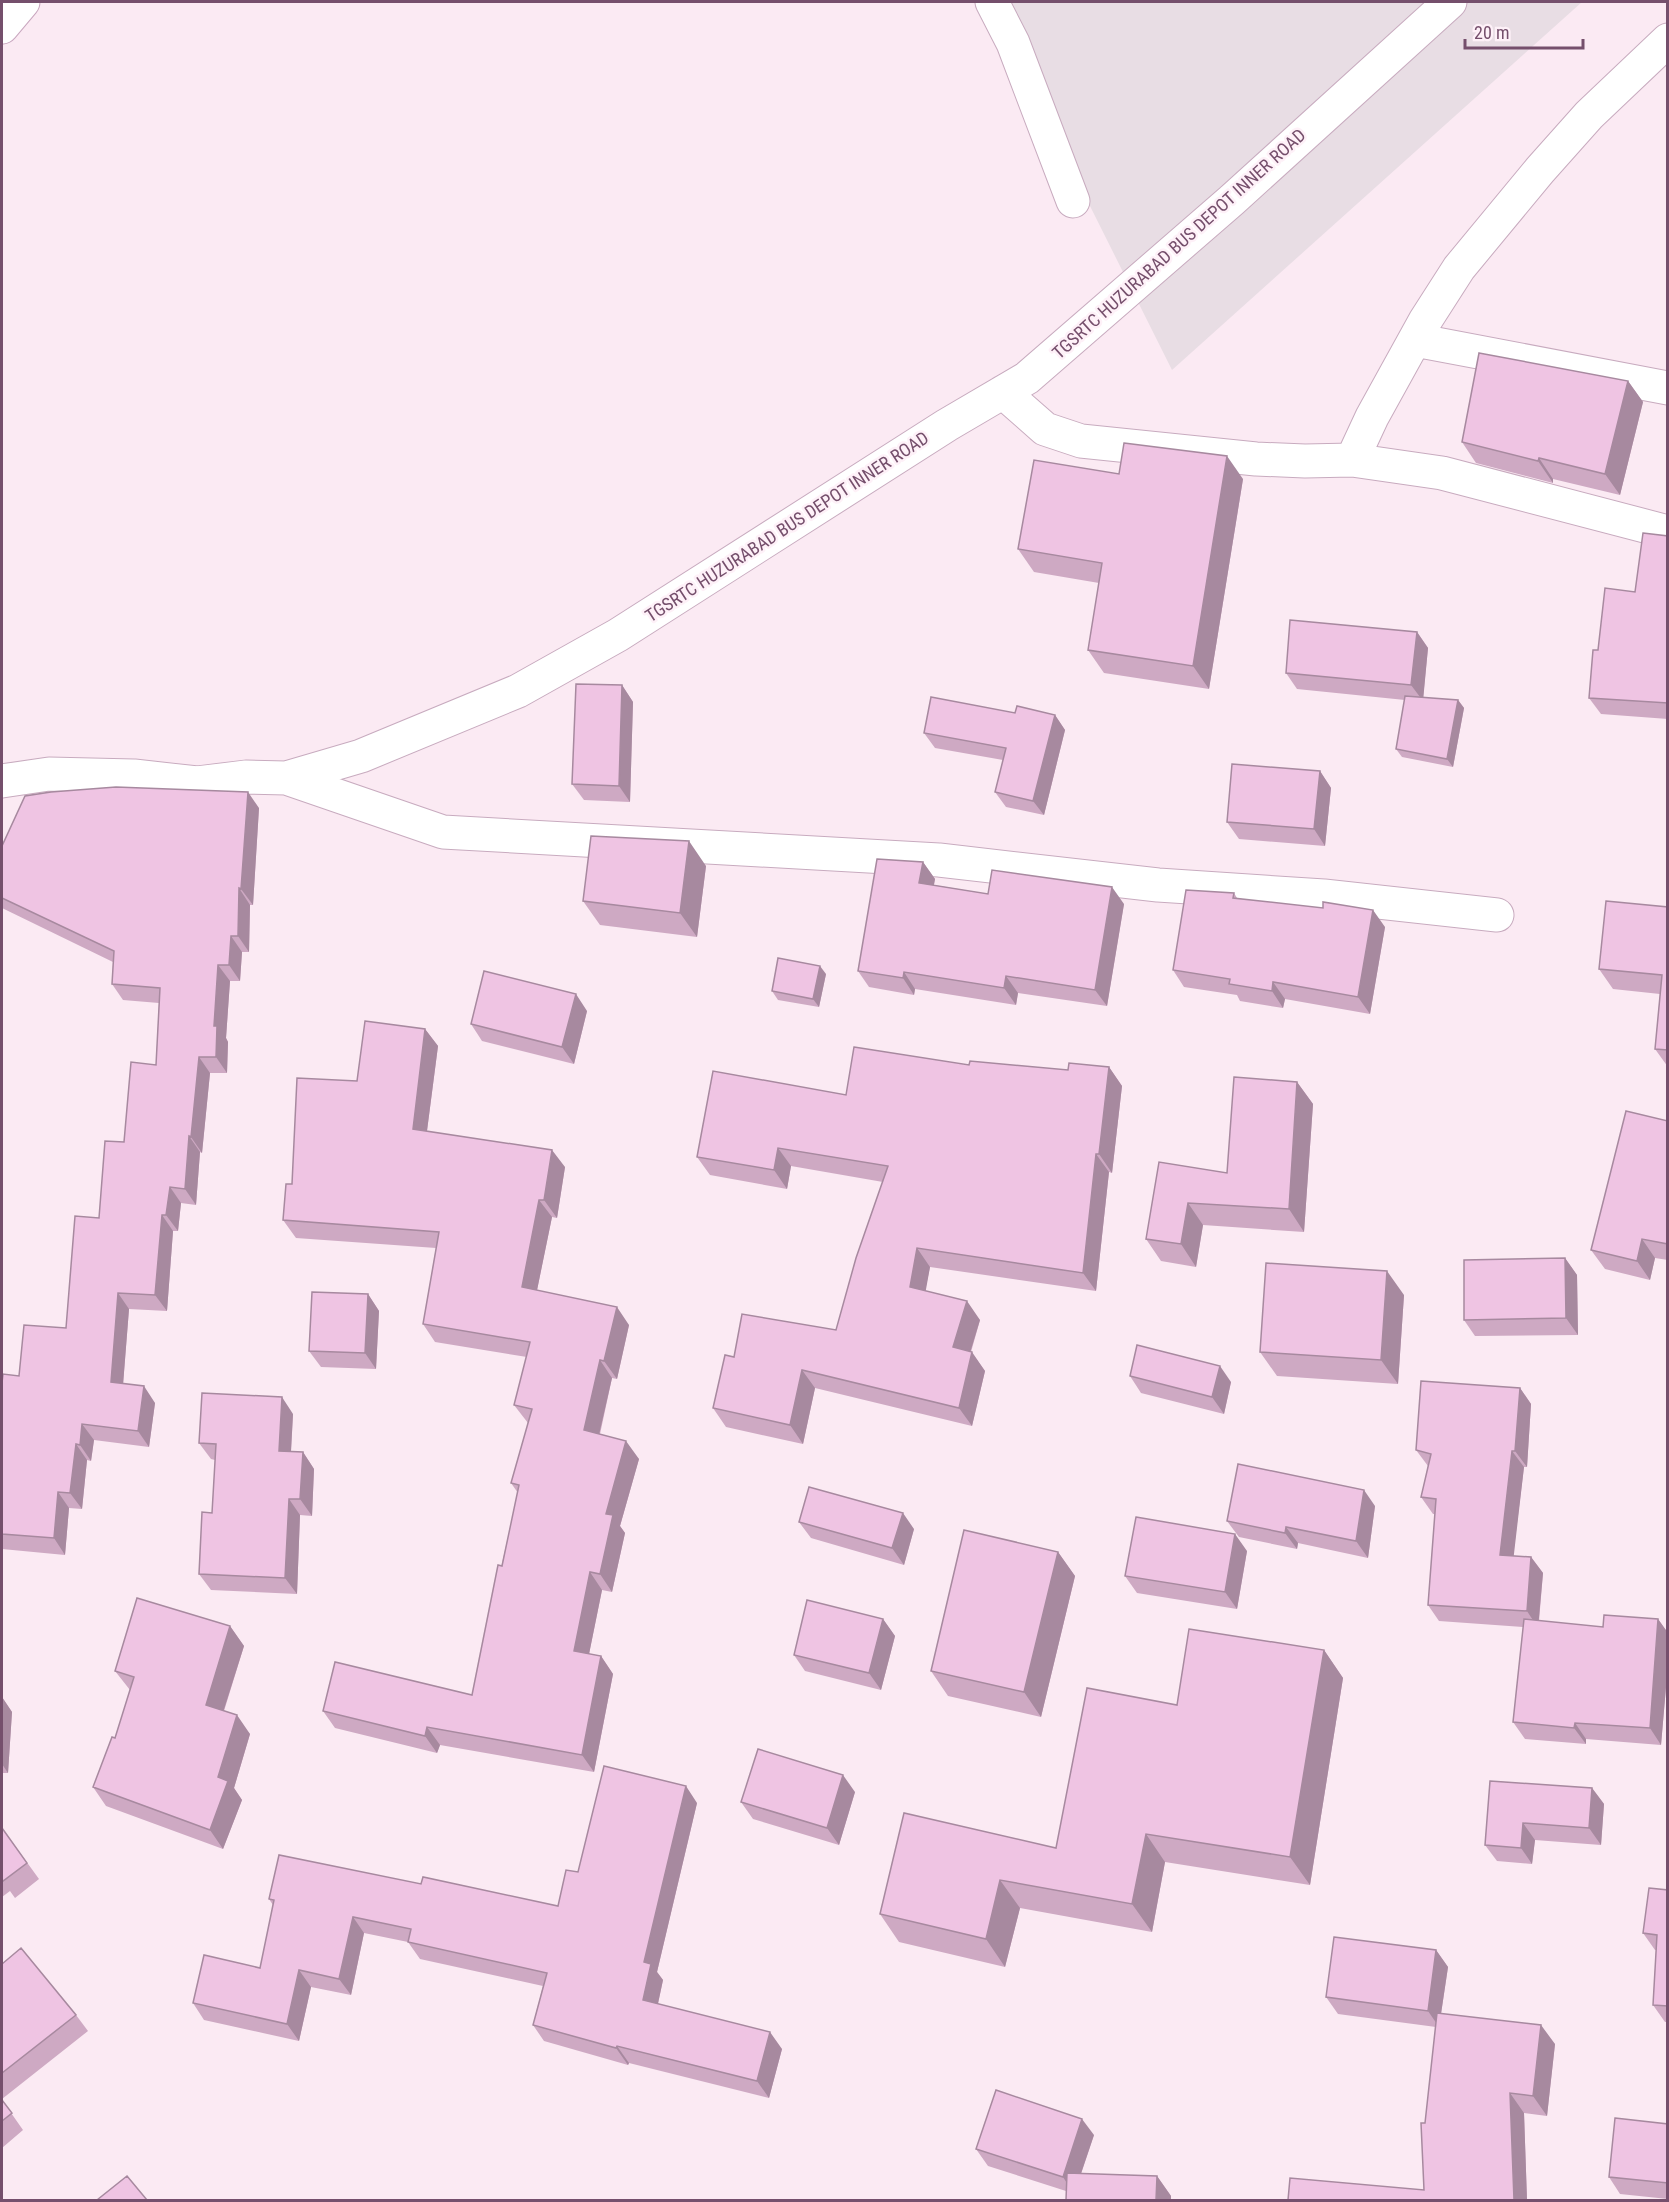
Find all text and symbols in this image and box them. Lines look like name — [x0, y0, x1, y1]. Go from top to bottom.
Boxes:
scale bar — [1465, 12, 1584, 50]
text: 20 m — [1474, 22, 1509, 43]
street label: TGSRTC HUZURABAD BUS DEPOT INNER ROAD — [1048, 124, 1310, 363]
street label: TGSRTC HUZURABAD BUS DEPOT INNER ROAD — [641, 427, 932, 626]

